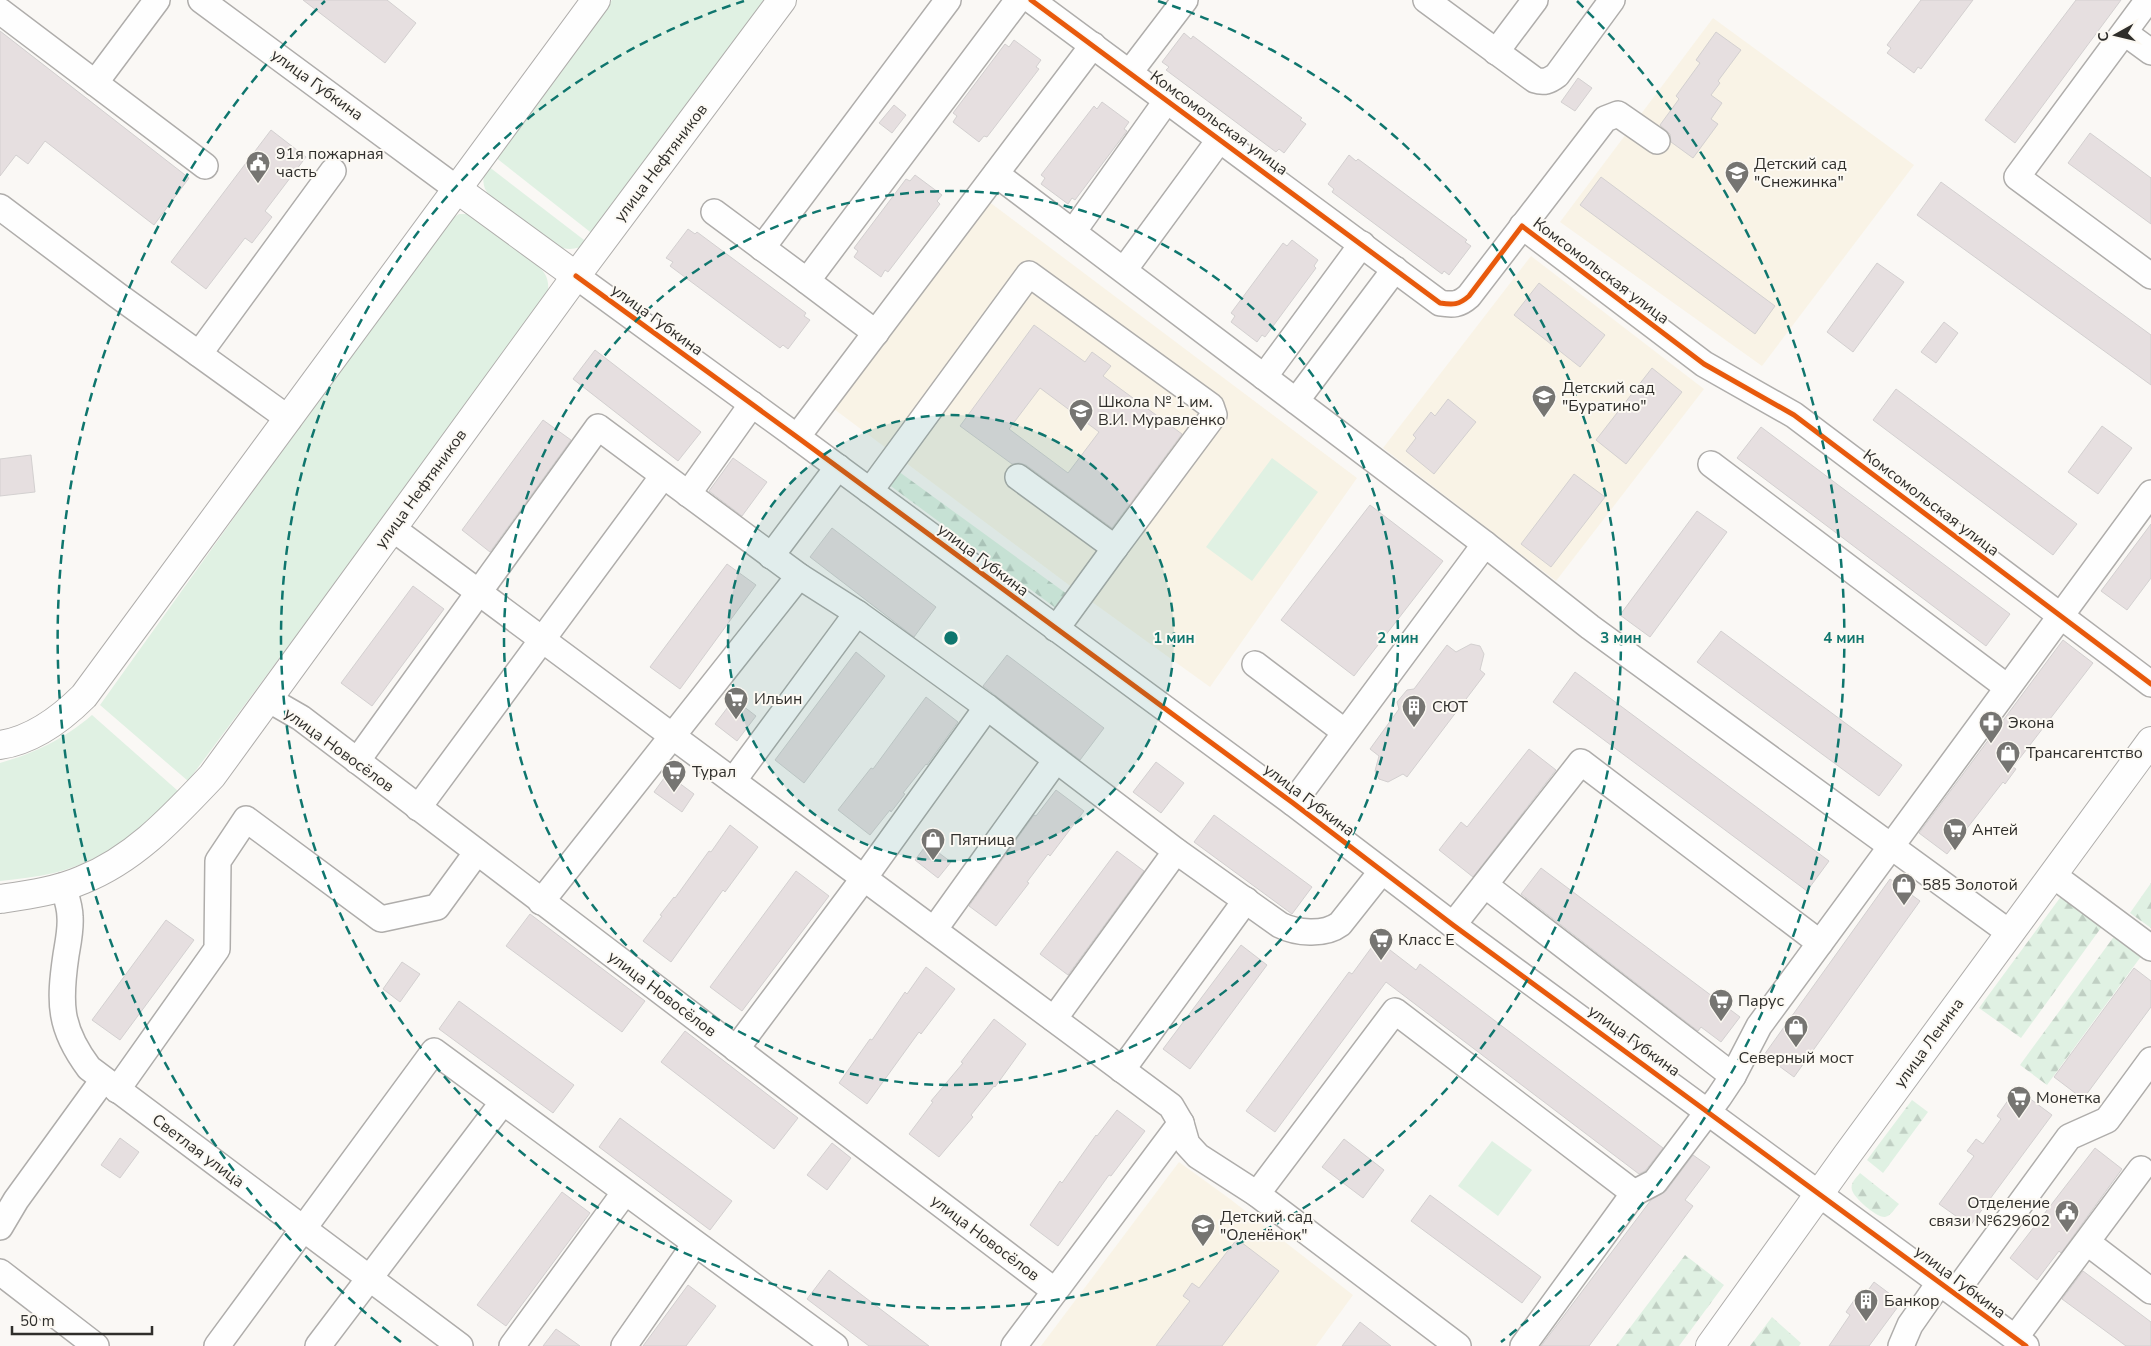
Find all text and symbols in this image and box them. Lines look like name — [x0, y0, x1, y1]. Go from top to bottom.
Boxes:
north arrow — [2091, 10, 2141, 60]
text: С — [2093, 30, 2114, 43]
street label: улица Губкина — [266, 44, 368, 126]
street label: Комсомольская улица — [1146, 65, 1292, 181]
street label: улица Нефтяников — [609, 99, 713, 227]
place label: 91я пожарная часть — [276, 143, 384, 183]
public building icon: 91я пожарная часть — [245, 150, 271, 184]
place label: Детский сад "Снежинка" — [1754, 153, 1847, 193]
school or university icon: Детский сад "Снежинка" — [1724, 160, 1750, 194]
street label: Комсомольская улица — [1528, 212, 1674, 330]
street label: улица Губкина — [606, 279, 708, 361]
place label: Детский сад "Буратино" — [1562, 377, 1655, 417]
school or university icon: Детский сад "Буратино" — [1531, 384, 1557, 418]
place label: Школа № 1 им. В.И. Муравленко — [1098, 391, 1226, 431]
school or university icon: Школа № 1 им. В.И. Муравленко — [1068, 398, 1094, 432]
street label: улица Нефтяников — [370, 424, 472, 553]
street label: Комсомольская улица — [1858, 444, 2004, 562]
street label: улица Губкина — [933, 518, 1033, 602]
text: 1 мин — [1153, 628, 1195, 648]
text: 2 мин — [1377, 628, 1419, 648]
text: 3 мин — [1600, 628, 1642, 648]
text: 4 мин — [1823, 628, 1865, 648]
centre of rings — [942, 629, 960, 647]
supermarket icon: Ильин — [723, 686, 749, 720]
place label: Ильин — [754, 688, 802, 710]
building icon: СЮТ — [1401, 694, 1427, 728]
place label: СЮТ — [1432, 696, 1468, 718]
street label: улица Новосёлов — [280, 703, 399, 798]
pharmacy icon: Экона — [1978, 710, 2004, 744]
place label: Экона — [2008, 712, 2054, 734]
shop icon: Трансагентство — [1995, 740, 2021, 774]
place label: Трансагентство — [2026, 742, 2143, 764]
street label: улица Губкина — [1259, 758, 1359, 842]
supermarket icon: Турал — [661, 759, 687, 793]
place label: Турал — [692, 761, 736, 783]
supermarket icon: Антей — [1942, 817, 1968, 851]
place label: Антей — [1972, 819, 2018, 841]
shop icon: Пятница — [920, 827, 946, 861]
place label: Пятница — [950, 829, 1015, 851]
shop icon: 585 Золотой — [1891, 872, 1917, 906]
place label: 585 Золотой — [1922, 874, 2018, 896]
supermarket icon: Класс Е — [1368, 927, 1394, 961]
place label: Класс Е — [1398, 929, 1455, 951]
street label: улица Новосёлов — [603, 946, 721, 1042]
supermarket icon: Парус — [1708, 988, 1734, 1022]
place label: Парус — [1738, 990, 1784, 1012]
street label: улица Ленина — [1889, 994, 1969, 1092]
street label: улица Губкина — [1583, 1000, 1685, 1082]
shop icon: Северный мост — [1783, 1014, 1809, 1048]
place label: Северный мост — [1739, 1047, 1854, 1069]
supermarket icon: Монетка — [2006, 1085, 2032, 1119]
place label: Монетка — [2036, 1087, 2101, 1109]
street label: Светлая улица — [147, 1109, 249, 1193]
street label: улица Новосёлов — [926, 1190, 1044, 1286]
place label: Отделение связи №629602 — [1929, 1192, 2050, 1232]
public building icon: Отделение связи №629602 — [2054, 1199, 2080, 1233]
place label: Детский сад "Оленёнок" — [1220, 1206, 1313, 1246]
school or university icon: Детский сад "Оленёнок" — [1190, 1213, 1216, 1247]
street label: улица Губкина — [1910, 1240, 2010, 1324]
building icon: Банкор — [1853, 1288, 1879, 1322]
place label: Банкор — [1884, 1290, 1940, 1312]
scale bar — [12, 1304, 152, 1336]
text: 50 m — [20, 1311, 55, 1331]

